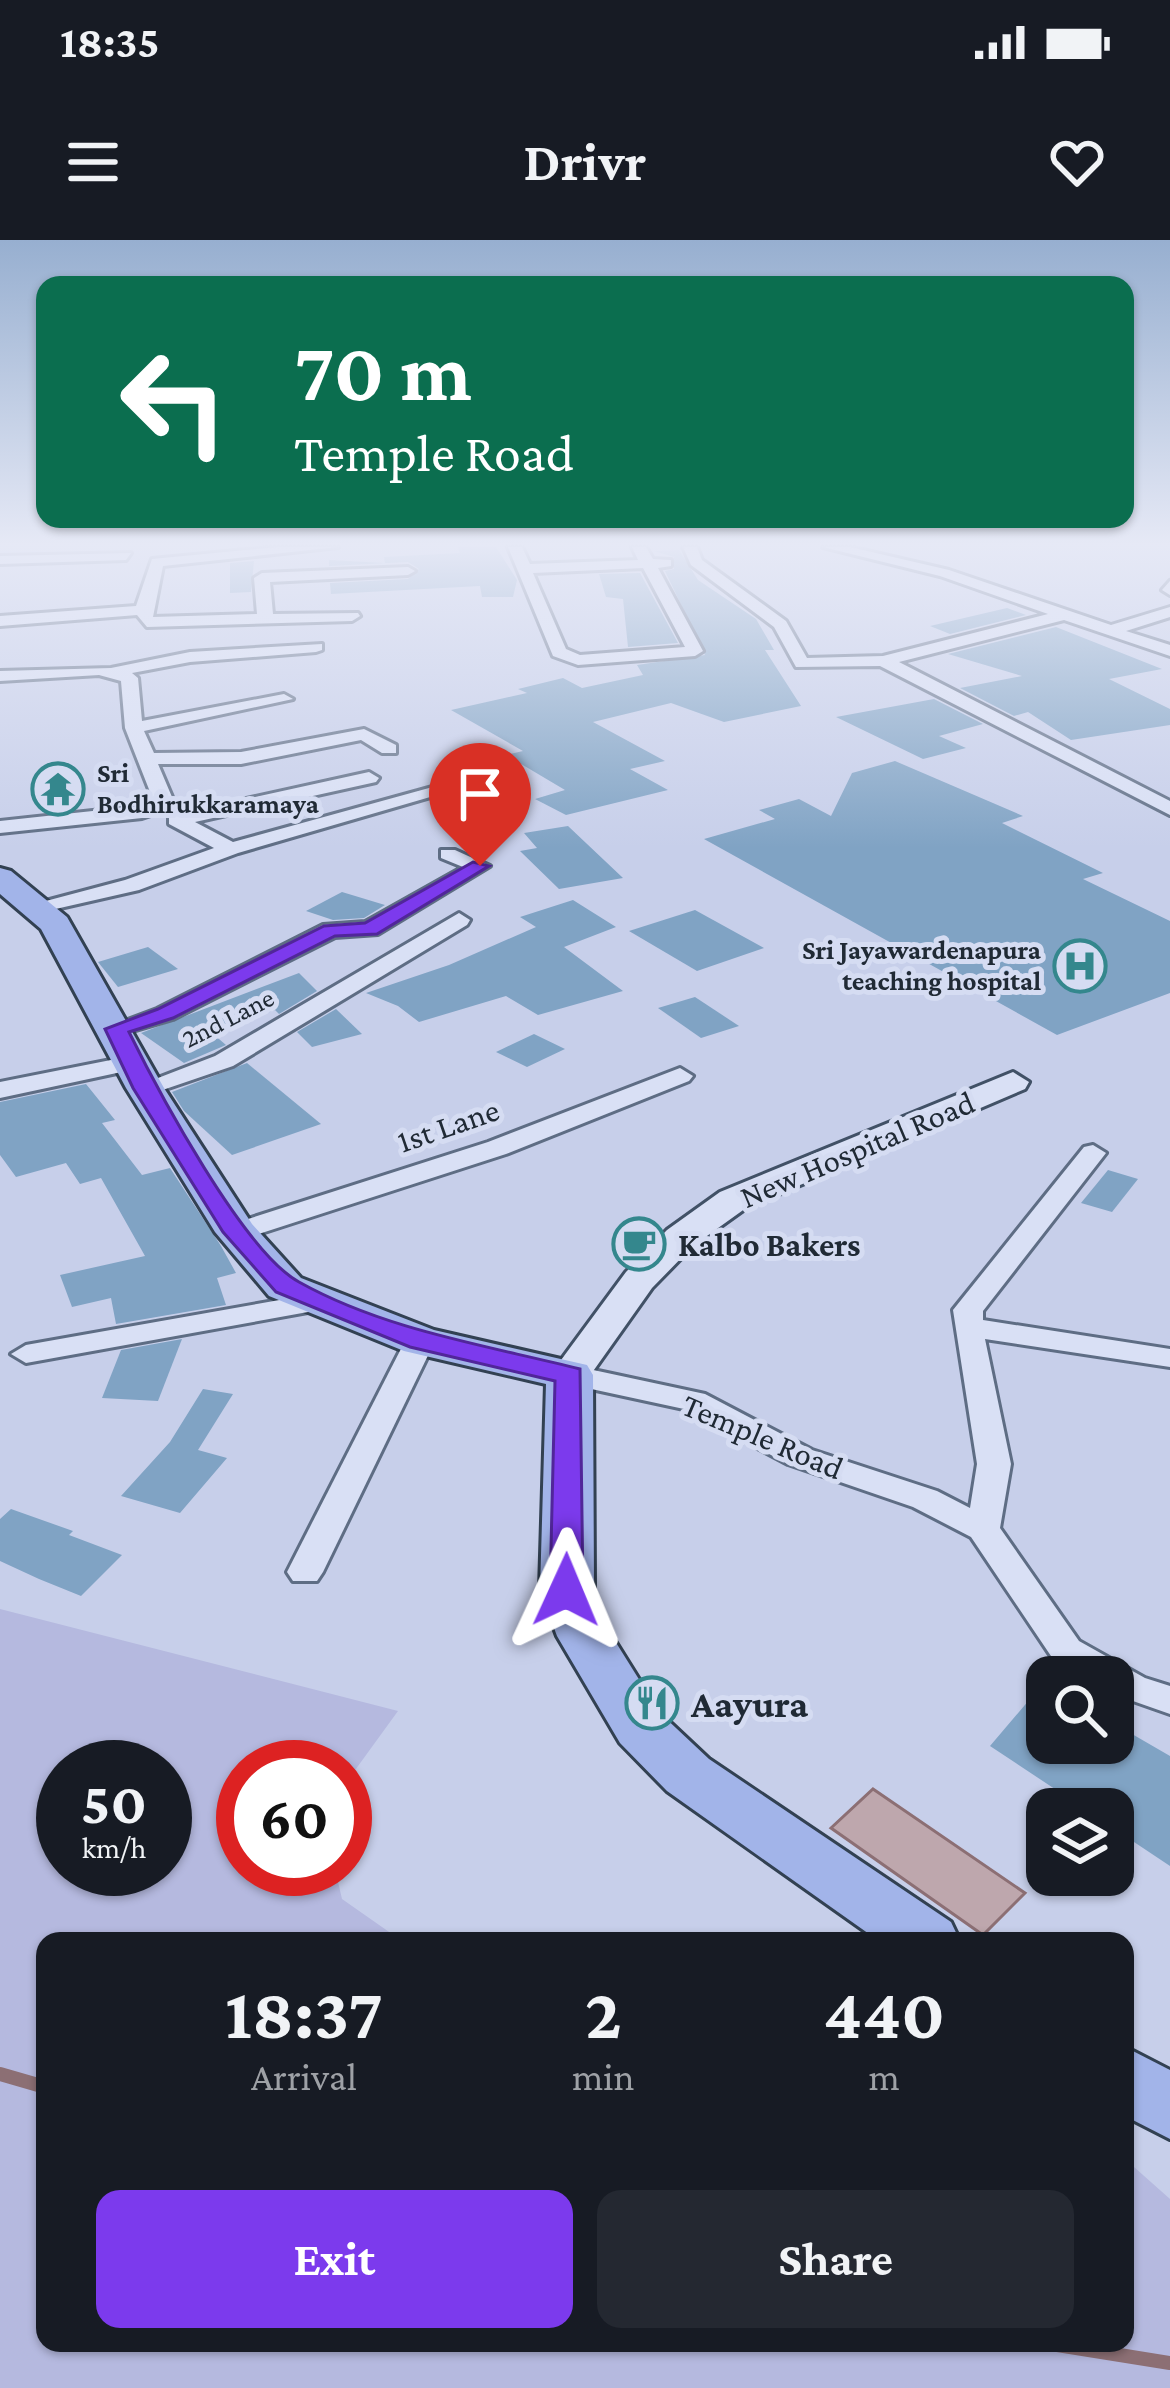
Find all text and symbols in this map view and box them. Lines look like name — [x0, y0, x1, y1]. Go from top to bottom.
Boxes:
text: 18:35 — [60, 17, 160, 67]
icon: menu — [60, 129, 126, 195]
icon: heart — [1044, 129, 1110, 195]
text: Drivr — [524, 132, 646, 192]
icon: left — [96, 324, 252, 480]
text: 70 m — [294, 325, 472, 418]
text: Temple Road — [294, 423, 574, 483]
pin — [429, 743, 531, 866]
place label: Sri Bodhirukkaramaya — [97, 758, 319, 819]
temple icon: Sri Bodhirukkaramaya — [30, 761, 86, 817]
icon: arrive — [447, 761, 513, 827]
place label: Sri Jayawardenapura teaching hospital — [802, 935, 1041, 996]
hospital icon: Sri Jayawardenapura teaching hospital — [1052, 938, 1108, 994]
street label: 2nd Lane — [177, 982, 279, 1054]
street label: New Hospital Road — [734, 1083, 980, 1215]
street label: 1st Lane — [392, 1090, 504, 1160]
cafe icon: Kalbo Bakers — [611, 1216, 667, 1272]
place label: Kalbo Bakers — [678, 1226, 861, 1263]
street label: Temple Road — [677, 1386, 849, 1486]
position arrow — [503, 1527, 629, 1653]
map controls — [1026, 1656, 1134, 1896]
button: search — [1026, 1656, 1134, 1764]
restaurant icon: Aayura — [624, 1675, 680, 1731]
place label: Aayura — [690, 1682, 808, 1725]
speed limit sign: 60 — [216, 1740, 372, 1896]
text: 50 — [81, 1769, 147, 1836]
button: layers — [1026, 1788, 1134, 1896]
text: km/h — [82, 1831, 146, 1864]
text: 18:37 — [225, 1973, 383, 2053]
text: 2 — [585, 1973, 622, 2053]
text: 440 — [824, 1973, 945, 2053]
text: Arrival — [251, 2055, 357, 2098]
text: min — [572, 2055, 635, 2098]
text: m — [869, 2055, 900, 2098]
button: Exit — [96, 2190, 573, 2328]
button: Share — [597, 2190, 1074, 2328]

